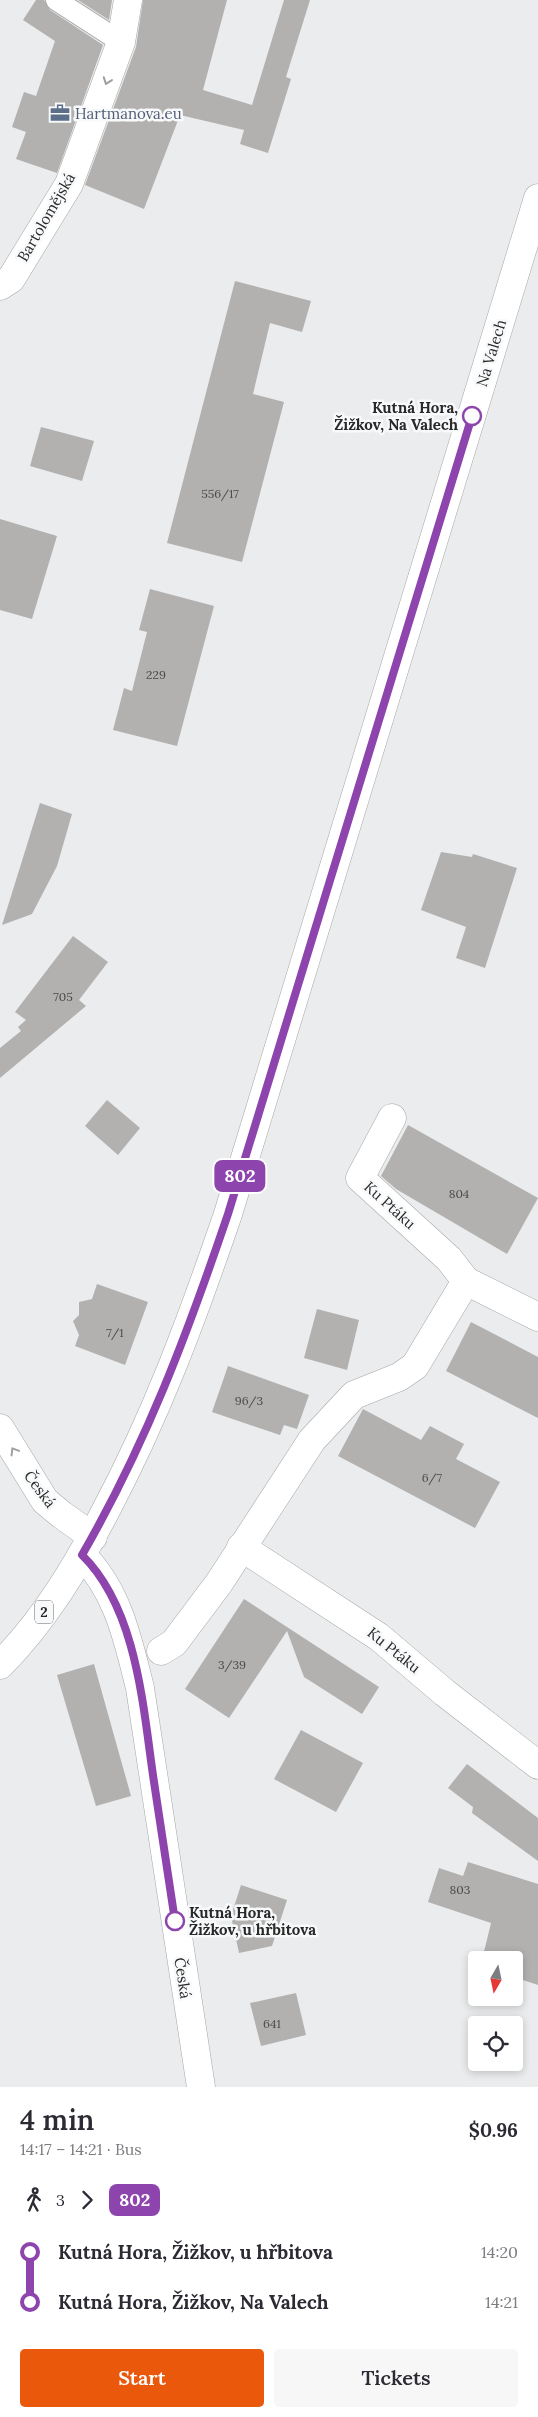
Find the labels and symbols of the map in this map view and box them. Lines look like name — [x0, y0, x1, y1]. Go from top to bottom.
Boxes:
one-way arrow — [103, 76, 113, 84]
office icon: Hartmanova.eu — [49, 102, 71, 124]
place label: Hartmanova.eu — [75, 104, 182, 123]
street label: Bartolomějská — [13, 169, 79, 265]
street label: Na Valech — [472, 317, 510, 389]
place label: Kutná Hora, Žižkov, Na Valech — [334, 398, 459, 434]
marker: Kutná Hora, Žižkov, Na Valech — [462, 406, 482, 426]
house number: 556/17 — [201, 486, 239, 502]
house number: 229 — [146, 667, 166, 682]
house number: 705 — [53, 989, 73, 1004]
line badge: 802 — [211, 1160, 269, 1192]
street label: Ku Ptáku — [360, 1177, 420, 1233]
house number: 804 — [449, 1186, 470, 1201]
house number: 7/1 — [106, 1325, 124, 1341]
house number: 96/3 — [235, 1393, 263, 1409]
one-way arrow — [10, 1447, 20, 1456]
street label: Česká — [20, 1467, 60, 1511]
house number: 6/7 — [422, 1470, 443, 1486]
road number: 2 — [35, 1600, 53, 1624]
street label: Ku Ptáku — [364, 1623, 424, 1677]
house number: 3/39 — [218, 1657, 246, 1673]
house number: 803 — [450, 1882, 471, 1897]
place label: Kutná Hora, Žižkov, u hřbitova — [189, 1903, 316, 1939]
marker: Kutná Hora, Žižkov, u hřbitova — [165, 1911, 185, 1931]
north arrow — [468, 1951, 522, 2006]
street label: Česká — [170, 1956, 196, 2000]
house number: 641 — [263, 2016, 281, 2031]

